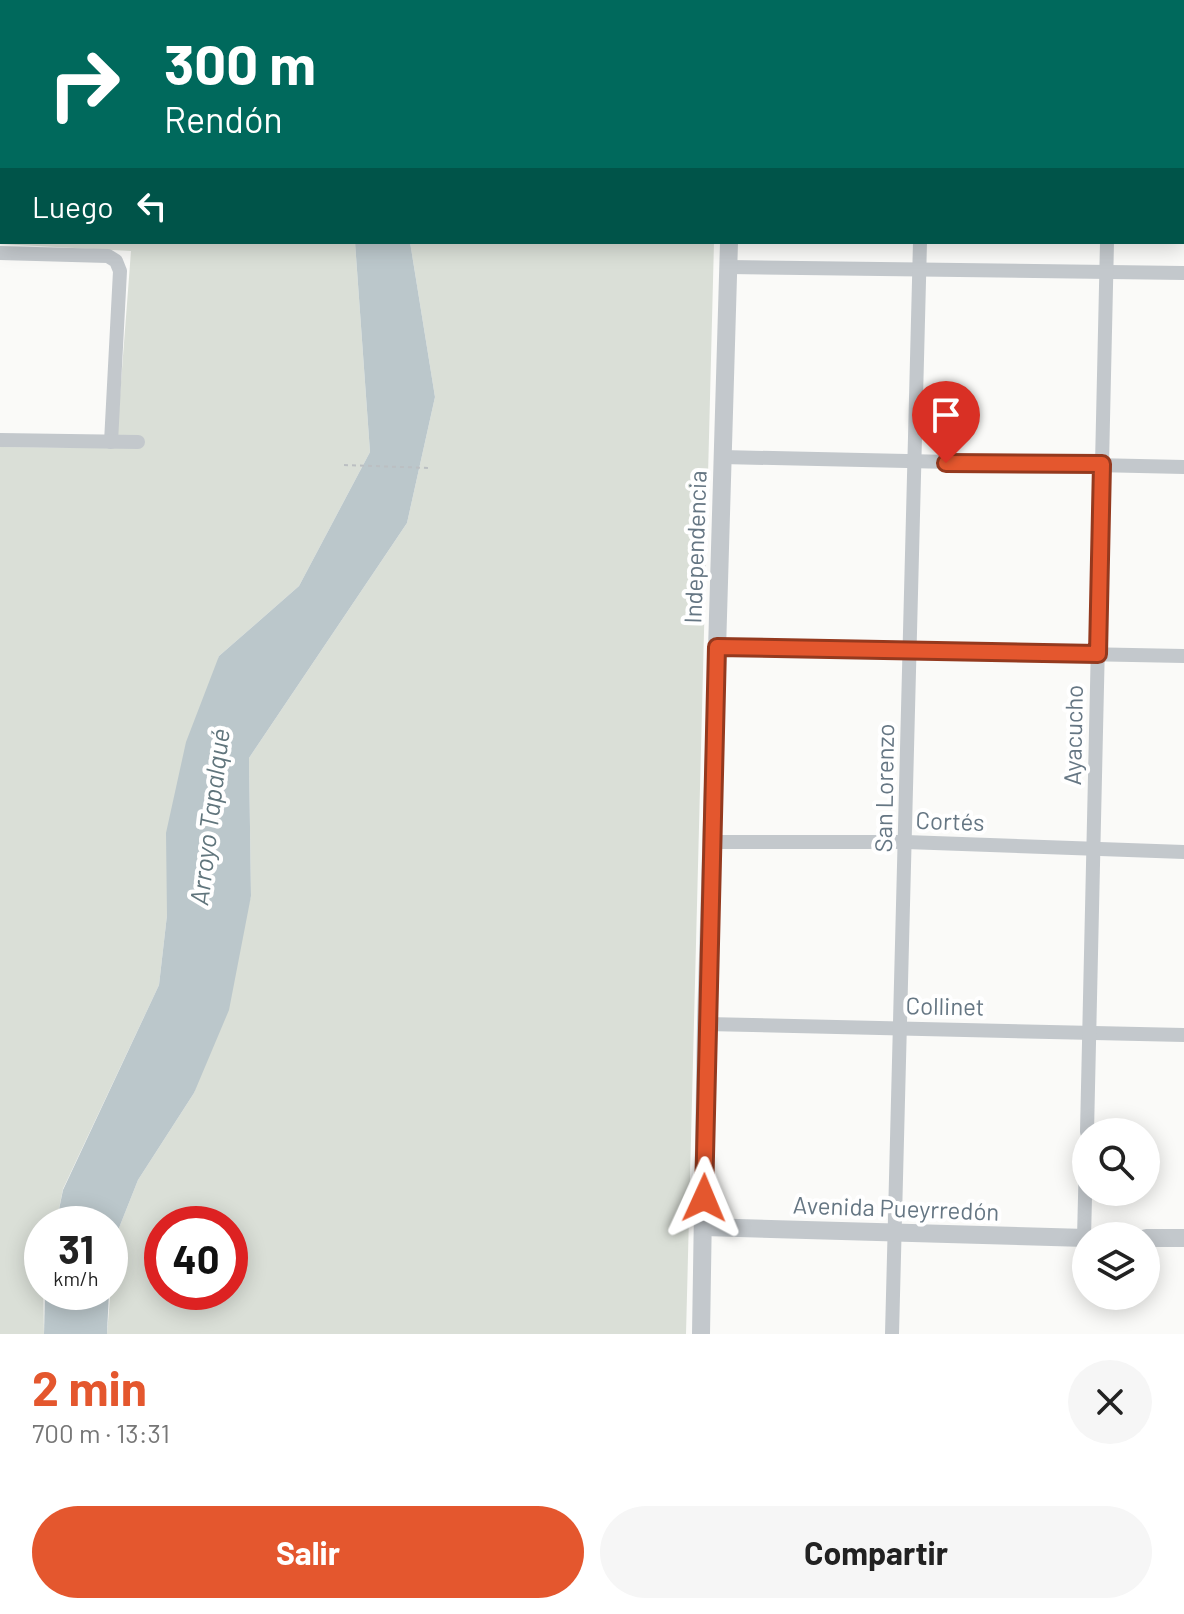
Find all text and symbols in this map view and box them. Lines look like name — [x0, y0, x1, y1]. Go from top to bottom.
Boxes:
text: 300 m — [164, 29, 316, 96]
icon: right — [32, 32, 136, 136]
text: Rendón — [164, 97, 283, 140]
icon: left — [130, 184, 174, 228]
text: Luego — [32, 188, 114, 224]
pin — [912, 381, 980, 463]
icon: arrive — [924, 393, 968, 437]
street label: Independencia — [677, 470, 712, 624]
street label: Ayacucho — [1057, 684, 1088, 786]
street label: San Lorenzo — [868, 723, 899, 853]
water label: Arroyo Tapalqué — [182, 727, 235, 907]
street label: Cortés — [915, 805, 985, 836]
street label: Collinet — [905, 990, 985, 1021]
map controls — [1072, 1118, 1160, 1310]
button: search — [1072, 1118, 1160, 1206]
position arrow — [662, 1156, 746, 1240]
street label: Avenida Pueyrredón — [792, 1189, 1000, 1226]
speed limit sign: 40 — [144, 1206, 248, 1310]
button: layers — [1072, 1222, 1160, 1310]
text: 31 — [58, 1224, 94, 1272]
text: km/h — [53, 1266, 99, 1290]
text: 2 min — [32, 1358, 147, 1416]
button: close — [1068, 1360, 1152, 1444]
text: 700 m · 13:31 — [32, 1417, 170, 1448]
button: Salir — [32, 1506, 584, 1598]
button: Compartir — [600, 1506, 1152, 1598]

